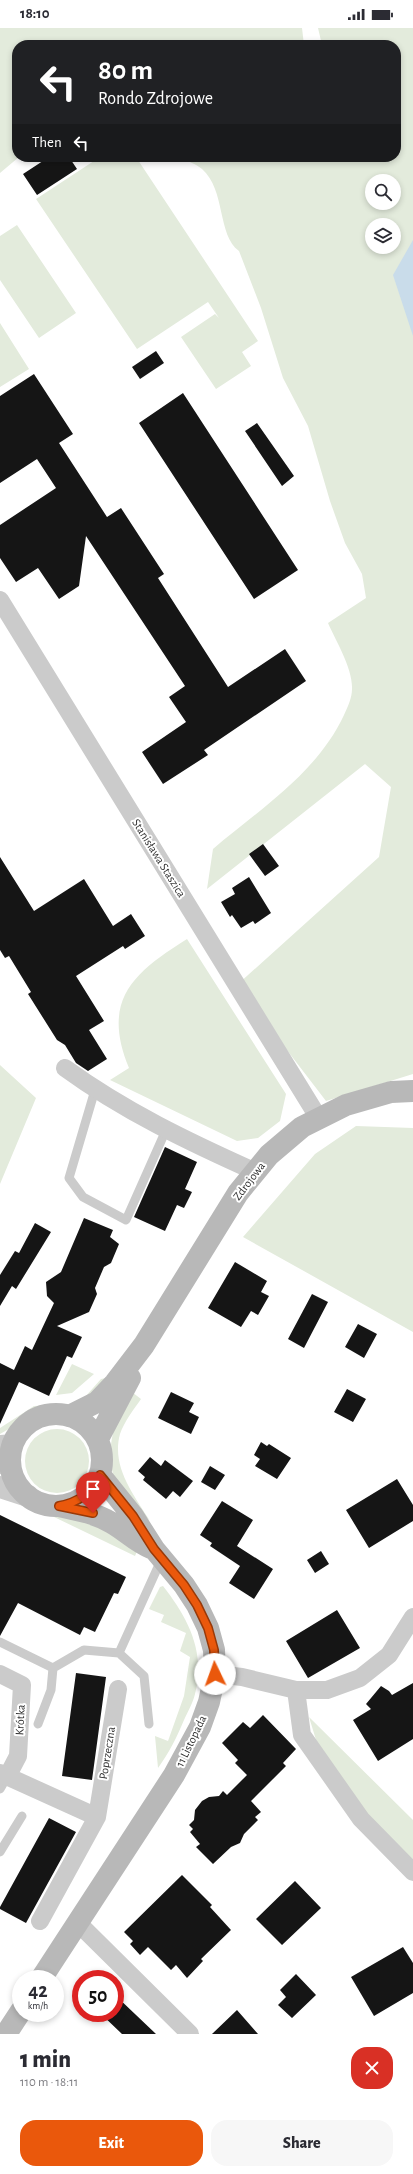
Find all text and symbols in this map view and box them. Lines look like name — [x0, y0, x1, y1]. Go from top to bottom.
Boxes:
text: 18:10 — [20, 6, 49, 21]
icon: left — [32, 56, 84, 108]
text: 80 m — [98, 57, 153, 85]
text: Rondo Zdrojowe — [98, 90, 213, 108]
icon: left — [70, 132, 92, 154]
text: Then — [32, 135, 62, 150]
map controls — [365, 174, 401, 254]
button: search — [365, 174, 401, 210]
button: layers — [365, 218, 401, 254]
street label: Stanisława Staszica — [130, 817, 188, 900]
street label: Zdrojowa — [231, 1159, 268, 1203]
pin — [76, 1472, 110, 1513]
icon: arrive — [82, 1478, 104, 1500]
position arrow — [194, 1653, 236, 1695]
street label: Krótka — [13, 1704, 27, 1736]
street label: 11 Listopada — [173, 1713, 209, 1769]
street label: Poprzeczna — [97, 1725, 117, 1780]
speed limit sign: 50 — [72, 1970, 124, 2022]
text: 42 — [28, 1981, 48, 2001]
text: km/h — [28, 2001, 48, 2011]
button: close — [351, 2047, 393, 2089]
text: 1 min — [20, 2048, 71, 2072]
text: 110 m · 18:11 — [20, 2076, 78, 2089]
button: Exit — [20, 2120, 203, 2166]
button: Share — [211, 2120, 393, 2166]

